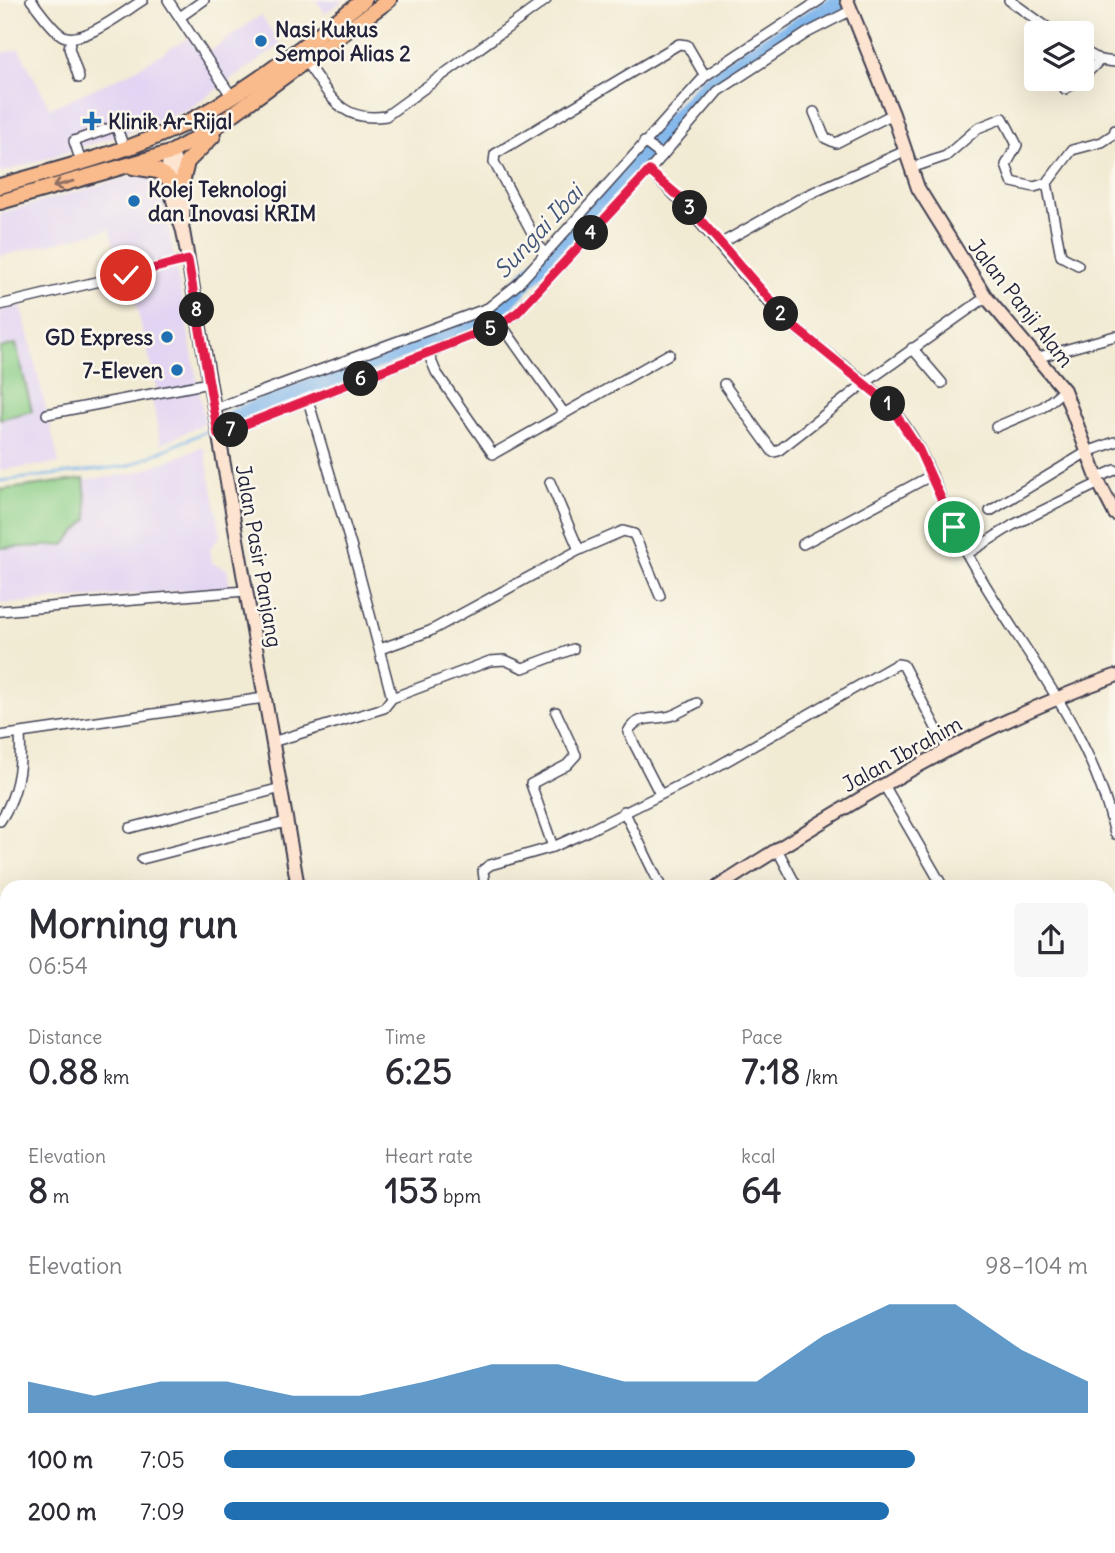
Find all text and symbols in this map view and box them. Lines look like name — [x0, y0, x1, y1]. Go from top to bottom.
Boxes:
place label: Nasi Kukus Sempoi Alias 2 — [275, 16, 411, 67]
map controls — [1024, 21, 1094, 91]
button: layers — [1024, 21, 1094, 91]
marker: Nasi Kukus Sempoi Alias 2 — [253, 33, 269, 49]
place label: Klinik Ar-Rijal — [108, 108, 232, 135]
marker: Klinik Ar-Rijal — [82, 111, 102, 131]
place label: Kolej Teknologi dan Inovasi KRIM — [148, 176, 316, 227]
water label: Sungai Ibai — [487, 176, 590, 284]
one-way arrow — [52, 179, 74, 192]
pin: 3 — [672, 190, 708, 226]
marker: Kolej Teknologi dan Inovasi KRIM — [126, 193, 142, 209]
text: 3 — [684, 195, 695, 219]
pin: 4 — [574, 216, 608, 250]
text: 4 — [585, 220, 596, 244]
street label: Jalan Panji Alam — [962, 233, 1080, 373]
pin — [96, 245, 156, 305]
icon: check — [107, 256, 145, 294]
pin: 8 — [180, 292, 214, 328]
pin: 2 — [764, 296, 798, 332]
text: 8 — [191, 297, 202, 321]
text: 2 — [775, 301, 786, 325]
pin: 5 — [474, 312, 508, 346]
text: 5 — [485, 316, 496, 340]
place label: GD Express — [45, 324, 153, 351]
marker: GD Express — [159, 329, 175, 345]
place label: 7-Eleven — [82, 357, 163, 384]
marker: 7-Eleven — [169, 362, 185, 378]
pin: 6 — [344, 362, 378, 396]
text: 6 — [355, 366, 366, 390]
pin: 1 — [870, 386, 906, 422]
text: 1 — [884, 391, 891, 415]
pin: 7 — [214, 412, 248, 448]
text: 7 — [226, 417, 235, 441]
street label: Jalan Pasir Panjang — [230, 462, 288, 650]
pin — [924, 497, 984, 557]
icon: arrive — [935, 508, 973, 546]
street label: Jalan Ibrahim — [837, 710, 967, 798]
text: Morning run — [28, 901, 238, 948]
button: share — [1014, 903, 1088, 977]
text: 06:54 — [28, 951, 88, 980]
text: Distance — [28, 1025, 102, 1049]
text: Time — [385, 1025, 426, 1049]
text: Pace — [741, 1025, 783, 1049]
text: 0.88 — [28, 1049, 99, 1093]
text: 6:25 — [385, 1049, 452, 1093]
text: 7:18 — [741, 1049, 800, 1093]
text: km — [99, 1065, 130, 1089]
text: /km — [800, 1065, 838, 1089]
text: Elevation — [28, 1144, 106, 1168]
text: Heart rate — [385, 1144, 473, 1168]
text: kcal — [741, 1144, 776, 1168]
text: 8 — [28, 1168, 48, 1212]
text: 153 — [385, 1168, 439, 1212]
text: 64 — [741, 1168, 782, 1212]
text: m — [48, 1184, 69, 1208]
text: bpm — [439, 1184, 481, 1208]
text: Elevation — [28, 1251, 122, 1280]
text: 98–104 m — [985, 1251, 1088, 1280]
text: 100 m — [28, 1445, 93, 1474]
text: 7:05 — [140, 1445, 185, 1474]
text: 200 m — [28, 1497, 97, 1526]
text: 7:09 — [140, 1497, 185, 1526]

